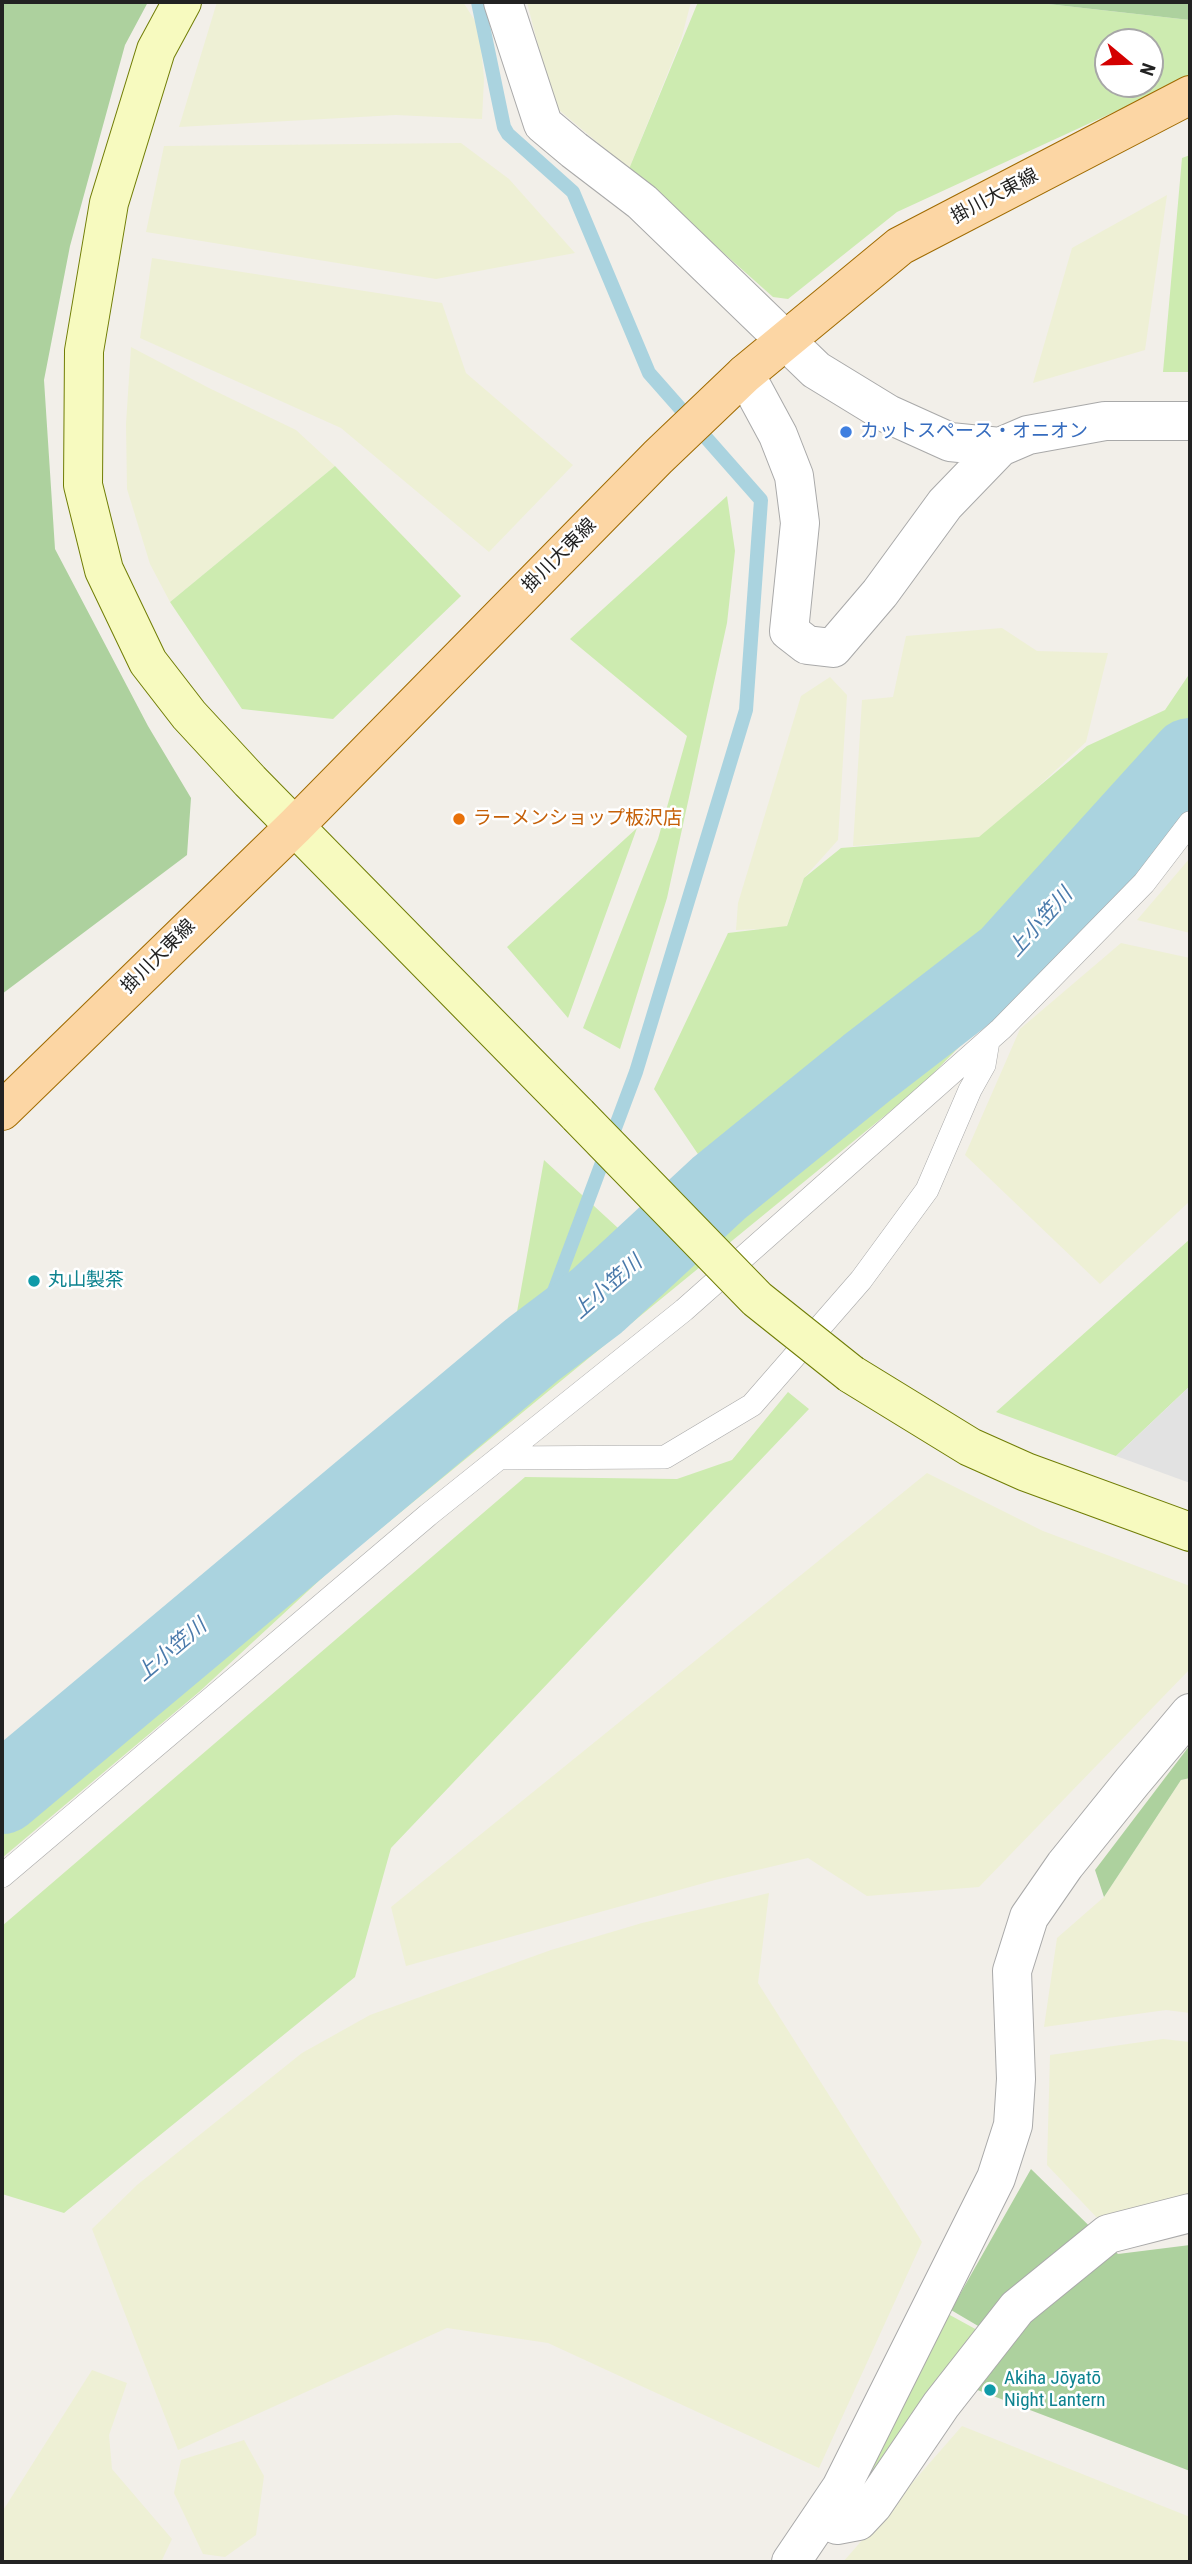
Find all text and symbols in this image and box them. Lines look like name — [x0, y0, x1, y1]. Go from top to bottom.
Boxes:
north arrow — [1094, 28, 1164, 98]
text: N — [1135, 60, 1160, 79]
street label: 掛川大東線 — [948, 165, 1042, 229]
place label: カットスペース・オニオン — [860, 421, 1088, 443]
marker: カットスペース・オニオン — [838, 424, 854, 440]
street label: 掛川大東線 — [518, 514, 602, 598]
place label: ラーメンショップ板沢店 — [473, 808, 682, 830]
marker: ラーメンショップ板沢店 — [451, 811, 467, 827]
water label: 上小笠川 — [1004, 883, 1078, 963]
street label: 掛川大東線 — [117, 915, 201, 999]
water label: 上小笠川 — [568, 1251, 648, 1325]
place label: 丸山製茶 — [48, 1270, 124, 1292]
marker: 丸山製茶 — [26, 1273, 42, 1289]
water label: 上小笠川 — [132, 1614, 212, 1688]
place label: Akiha Jōyatō Night Lantern — [1004, 2368, 1106, 2412]
marker: Akiha Jōyatō Night Lantern — [982, 2382, 998, 2398]

